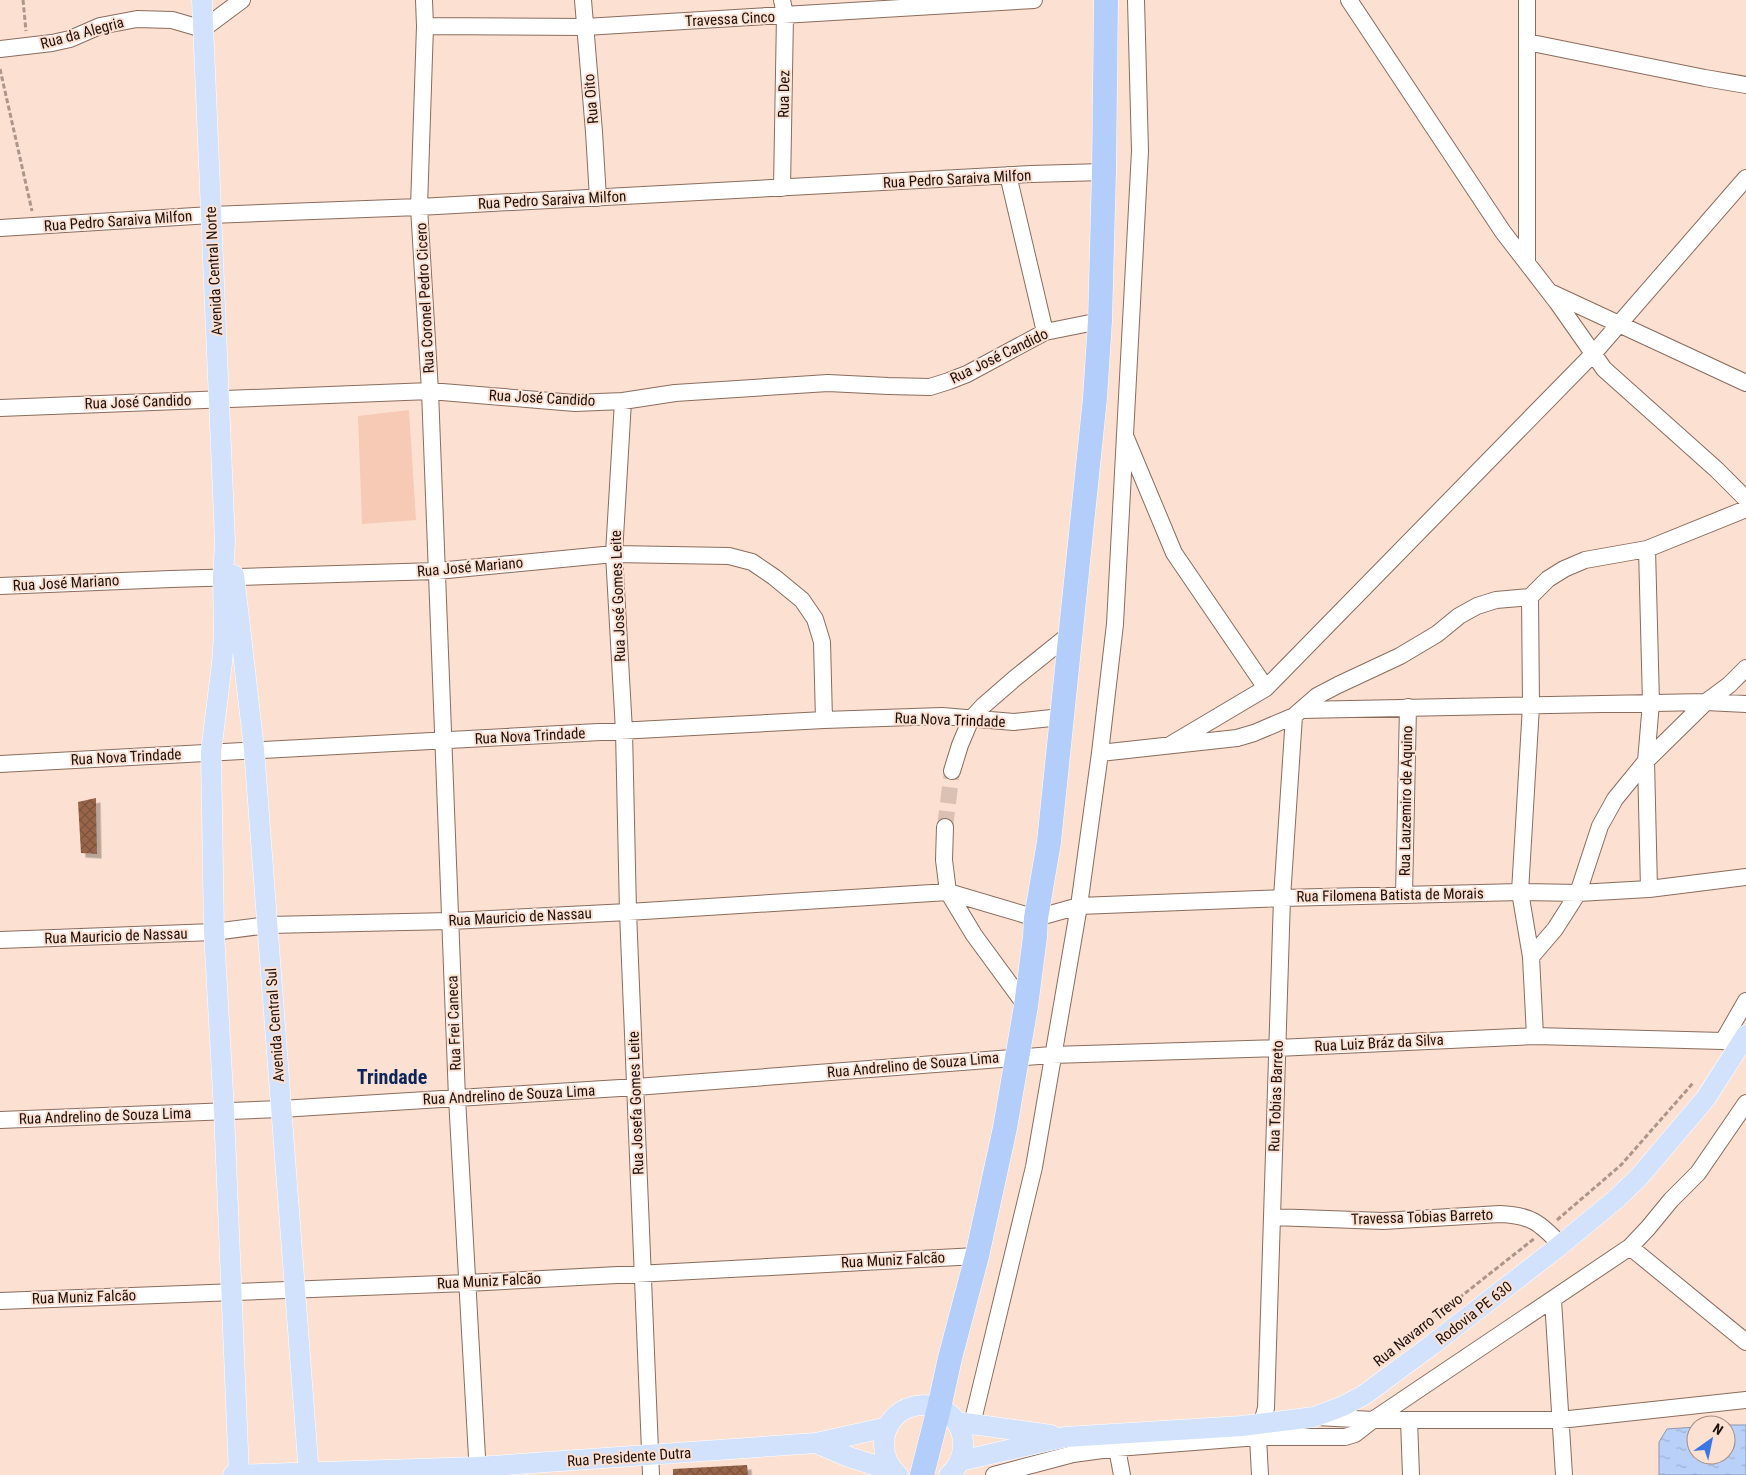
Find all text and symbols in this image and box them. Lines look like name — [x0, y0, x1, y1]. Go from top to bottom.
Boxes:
street label: Travessa Cinco — [685, 8, 775, 30]
street label: Rua da Alegria — [38, 13, 126, 53]
street label: Rua Dez — [775, 70, 793, 118]
street label: Rua Oito — [580, 73, 602, 125]
street label: Rua Pedro Saraiva Milfon — [882, 166, 1032, 192]
street label: Rua Pedro Saraiva Milfon — [477, 187, 627, 213]
street label: Avenida Central Norte — [202, 206, 226, 336]
street label: Rua Pedro Saraiva Milfon — [43, 207, 193, 235]
street label: Rua Coronel Pedro Cicero — [412, 222, 438, 374]
street label: Rua José Candido — [947, 325, 1051, 387]
street label: Rua José Candido — [488, 386, 596, 410]
street label: Rua José Candido — [84, 391, 192, 413]
street label: Rua José Gomes Leite — [607, 530, 629, 662]
street label: Rua José Mariano — [416, 553, 524, 581]
street label: Rua José Mariano — [12, 571, 120, 595]
street label: Rua Nova Trindade — [894, 709, 1006, 731]
street label: Rua Nova Trindade — [474, 724, 586, 748]
street label: Rua Lauzemiro de Aquino — [1396, 726, 1416, 876]
street label: Rua Nova Trindade — [70, 745, 182, 769]
street label: Rua Filomena Batista de Morais — [1296, 884, 1484, 906]
street label: Rua Mauricio de Nassau — [448, 904, 592, 930]
street label: Rua Mauricio de Nassau — [44, 925, 188, 947]
street label: Avenida Central Sul — [262, 967, 288, 1083]
street label: Rua Frei Caneca — [443, 975, 465, 1071]
street label: Rua Josefa Gomes Leite — [624, 1031, 648, 1175]
street label: Rua Luiz Bráz da Silva — [1314, 1031, 1444, 1055]
street label: Rua Tobias Barreto — [1265, 1040, 1287, 1152]
street label: Rua Andrelino de Souza Lima — [826, 1049, 1000, 1081]
district label: Trindade — [357, 1065, 427, 1089]
street label: Rua Andrelino de Souza Lima — [422, 1081, 596, 1109]
street label: Rua Andrelino de Souza Lima — [18, 1104, 192, 1128]
street label: Travessa Tobias Barreto — [1351, 1206, 1493, 1228]
street label: Rua Muniz Falcão — [840, 1248, 946, 1272]
street label: Rua Muniz Falcão — [436, 1269, 542, 1293]
street label: Rodovia PE 630 — [1432, 1278, 1516, 1348]
street label: Rua Muniz Falcão — [32, 1286, 136, 1308]
street label: Rua Navarro Trevo — [1370, 1290, 1466, 1370]
north arrow — [1686, 1415, 1736, 1465]
text: N — [1710, 1420, 1726, 1438]
street label: Rua Presidente Dutra — [566, 1444, 692, 1470]

